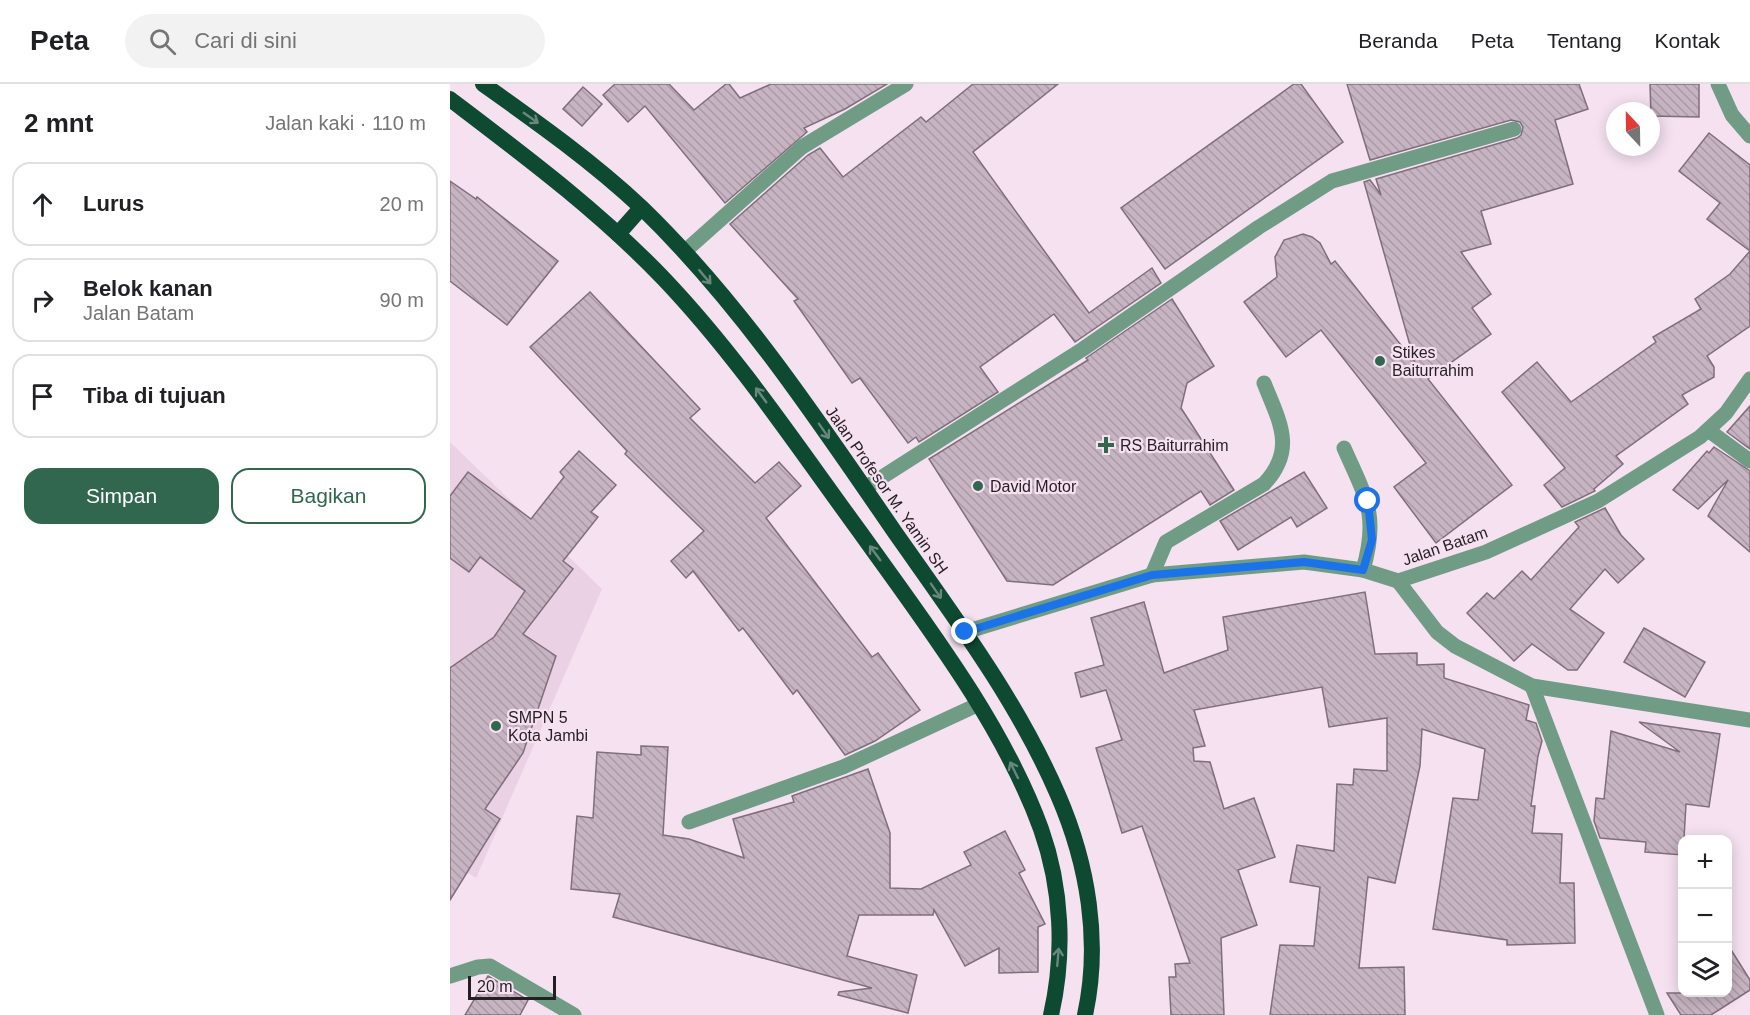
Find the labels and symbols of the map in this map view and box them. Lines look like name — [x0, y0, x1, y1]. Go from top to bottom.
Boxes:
north arrow — [1606, 102, 1660, 156]
one-way arrow — [522, 112, 539, 124]
one-way arrow — [698, 269, 712, 284]
place label: Stikes Baiturrahim — [1392, 344, 1474, 379]
marker: Stikes Baiturrahim — [1373, 354, 1387, 368]
one-way arrow — [755, 387, 767, 404]
street label: Jalan Profesor M. Yamin SH — [823, 403, 951, 577]
one-way arrow — [818, 423, 830, 439]
marker: RS Baiturrahim — [1097, 436, 1115, 454]
place label: RS Baiturrahim — [1120, 437, 1228, 454]
place label: David Motor — [990, 478, 1077, 495]
marker: David Motor — [971, 479, 985, 493]
route start — [1354, 487, 1380, 513]
street label: Jalan Batam — [1400, 523, 1490, 569]
one-way arrow — [869, 546, 881, 562]
one-way arrow — [930, 582, 942, 599]
route end — [951, 618, 977, 644]
place label: SMPN 5 Kota Jambi — [508, 709, 588, 744]
marker: SMPN 5 Kota Jambi — [489, 719, 503, 733]
one-way arrow — [1008, 762, 1019, 780]
one-way arrow — [1053, 948, 1064, 968]
scale bar — [468, 973, 556, 1000]

